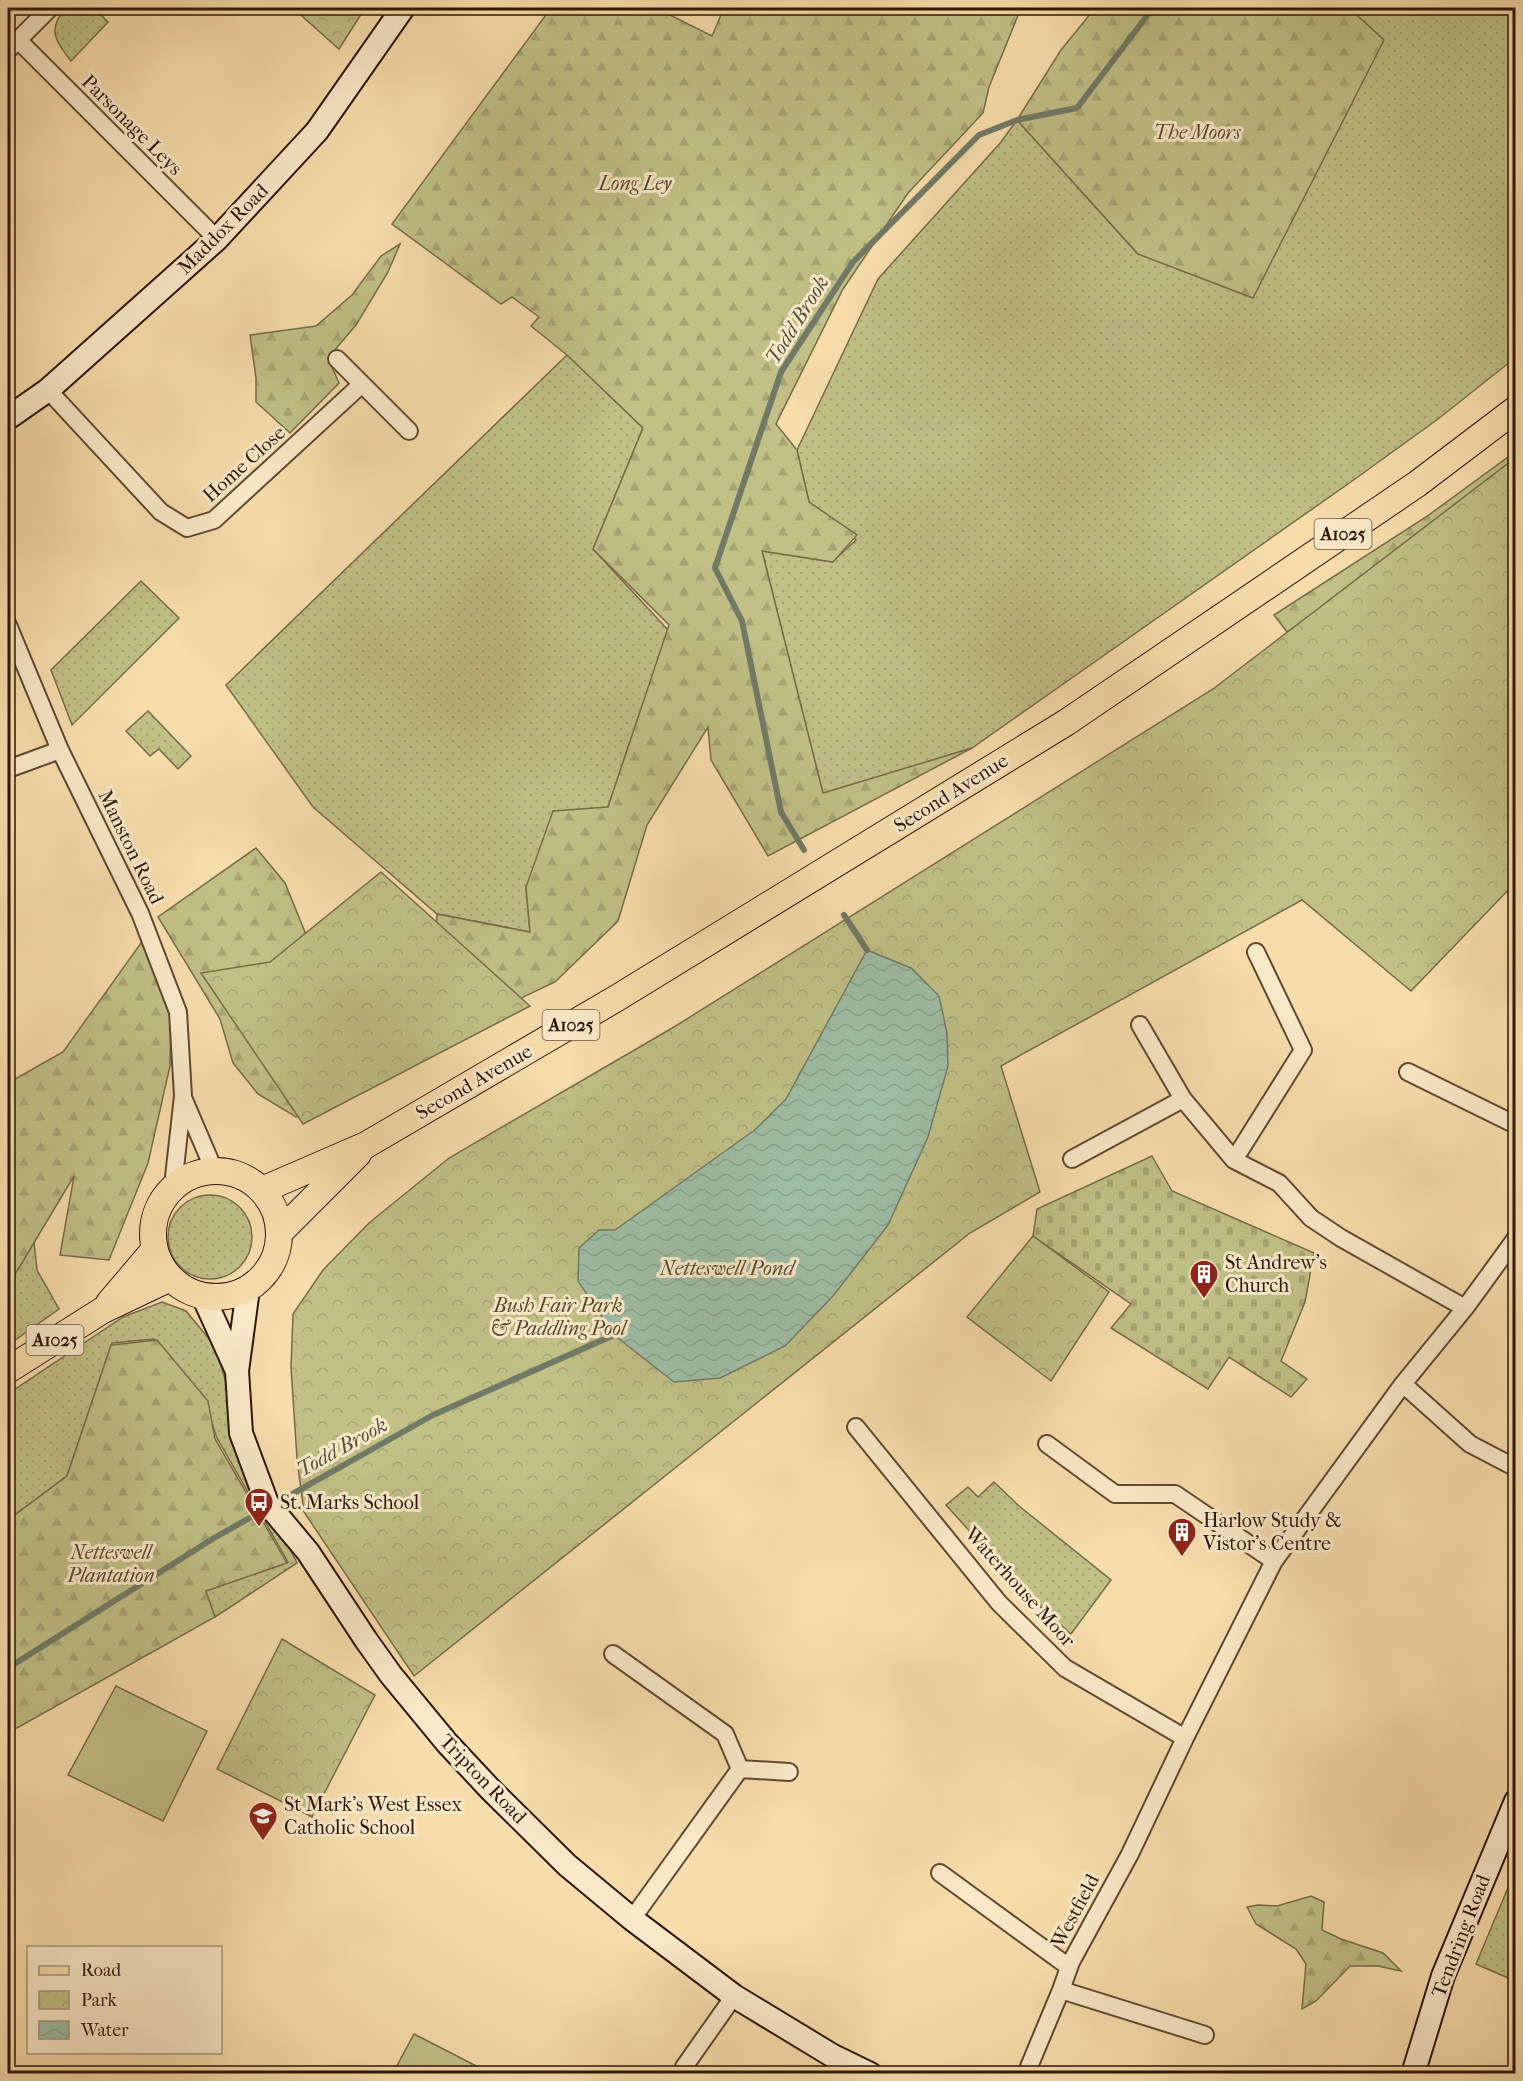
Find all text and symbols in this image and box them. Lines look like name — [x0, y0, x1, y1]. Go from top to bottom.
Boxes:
street label: Parsonage Leys — [77, 70, 187, 180]
park label: The Moors — [1153, 121, 1241, 144]
park label: Long Ley — [597, 172, 672, 195]
street label: Maddox Road — [173, 178, 274, 279]
water label: Todd Brook — [760, 271, 834, 369]
street label: Home Close — [198, 421, 290, 507]
road number: A1025 — [1314, 519, 1372, 549]
street label: Second Avenue — [890, 749, 1012, 837]
street label: Manston Road — [93, 786, 169, 909]
road number: A1025 — [542, 1010, 600, 1040]
street label: Second Avenue — [412, 1039, 536, 1125]
place label: St Andrew's Church — [1225, 1251, 1327, 1297]
water label: Netteswell Pond — [659, 1256, 797, 1280]
building icon: St Andrew's Church — [1188, 1258, 1220, 1300]
park label: Bush Fair Park & Paddling Pool — [490, 1294, 628, 1340]
road number: A1025 — [26, 1325, 84, 1355]
water label: Todd Brook — [293, 1412, 391, 1482]
bus stop icon: St. Marks School — [243, 1486, 275, 1528]
place label: St. Marks School — [280, 1491, 420, 1514]
place label: Harlow Study & Vistor's Centre — [1202, 1509, 1341, 1555]
building icon: Harlow Study & Vistor's Centre — [1166, 1516, 1198, 1558]
street label: Waterhouse Moor — [959, 1521, 1080, 1652]
park label: Netteswell Plantation — [66, 1541, 155, 1587]
street label: Tripton Road — [435, 1730, 532, 1829]
place label: St Mark's West Essex Catholic School — [284, 1793, 462, 1839]
school or university icon: St Mark's West Essex Catholic School — [247, 1800, 279, 1842]
street label: Westfield — [1046, 1869, 1104, 1953]
street label: Tendring Road — [1427, 1870, 1495, 2001]
legend — [27, 1946, 222, 2054]
text: Road — [81, 1960, 121, 1981]
text: Park — [81, 1990, 118, 2011]
text: Water — [80, 2020, 129, 2041]

